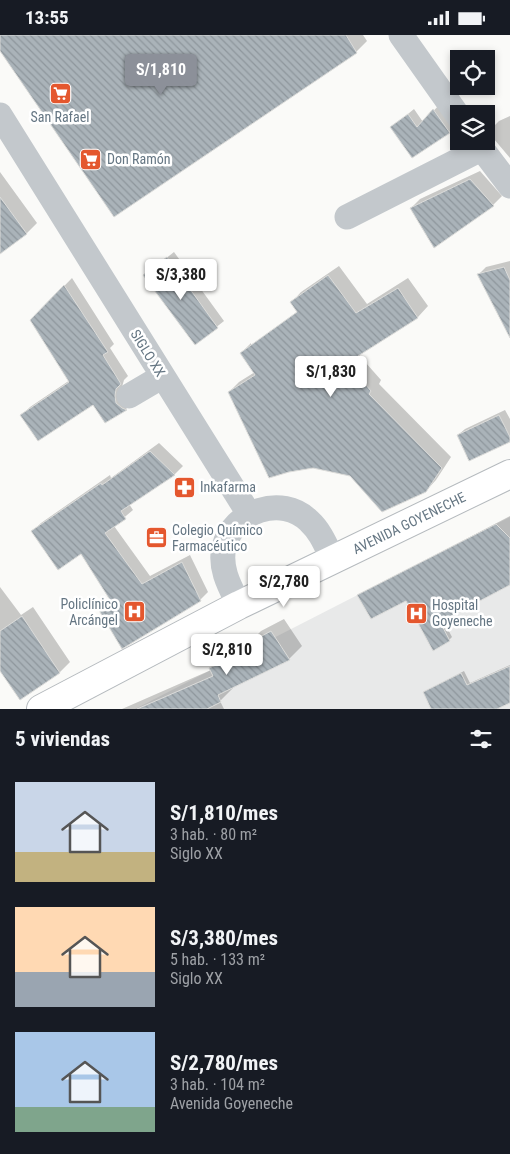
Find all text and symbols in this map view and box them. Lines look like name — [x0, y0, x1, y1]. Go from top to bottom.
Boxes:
text: 13:55 — [25, 6, 69, 29]
map controls — [450, 50, 495, 150]
button: locate — [450, 50, 495, 95]
pin: S/1,810 — [115, 53, 207, 96]
text: S/1,810 — [136, 60, 186, 79]
supermarket icon: San Rafael — [48, 82, 72, 106]
button: layers — [450, 105, 495, 150]
place label: San Rafael — [30, 109, 90, 125]
supermarket icon: Don Ramón — [79, 147, 103, 171]
place label: Don Ramón — [107, 151, 171, 167]
pin: S/3,380 — [135, 259, 227, 301]
text: S/3,380 — [156, 265, 206, 284]
street label: SIGLO XX — [127, 327, 169, 380]
pin: S/1,830 — [285, 355, 377, 398]
text: S/1,830 — [306, 362, 356, 381]
pharmacy icon: Inkafarma — [172, 475, 196, 499]
place label: Inkafarma — [200, 479, 256, 495]
street label: AVENIDA GOYENECHE — [350, 489, 468, 557]
place label: Colegio Químico Farmacéutico — [172, 522, 263, 554]
office icon: Colegio Químico Farmacéutico — [144, 526, 168, 550]
pin: S/2,780 — [238, 565, 330, 608]
text: S/2,780 — [259, 572, 309, 591]
place label: Policlínico Arcángel — [60, 596, 118, 628]
place label: Hospital Goyeneche — [432, 597, 493, 629]
hospital icon: Policlínico Arcángel — [122, 600, 146, 624]
hospital icon: Hospital Goyeneche — [404, 601, 428, 625]
pin: S/2,810 — [181, 633, 273, 676]
text: S/2,810 — [202, 640, 252, 659]
icon: filters — [467, 725, 495, 753]
text: 5 viviendas — [15, 727, 110, 751]
text: S/1,810/mes — [170, 801, 278, 825]
icon: home — [55, 802, 115, 862]
text: 3 hab. · 80 m² — [170, 825, 257, 844]
text: Siglo XX — [170, 844, 223, 863]
text: S/3,380/mes — [170, 926, 278, 950]
icon: home — [55, 927, 115, 987]
text: 5 hab. · 133 m² — [170, 950, 265, 969]
text: Siglo XX — [170, 969, 223, 988]
text: S/2,780/mes — [170, 1051, 278, 1075]
icon: home — [55, 1052, 115, 1112]
text: 3 hab. · 104 m² — [170, 1075, 265, 1094]
text: Avenida Goyeneche — [170, 1094, 293, 1113]

